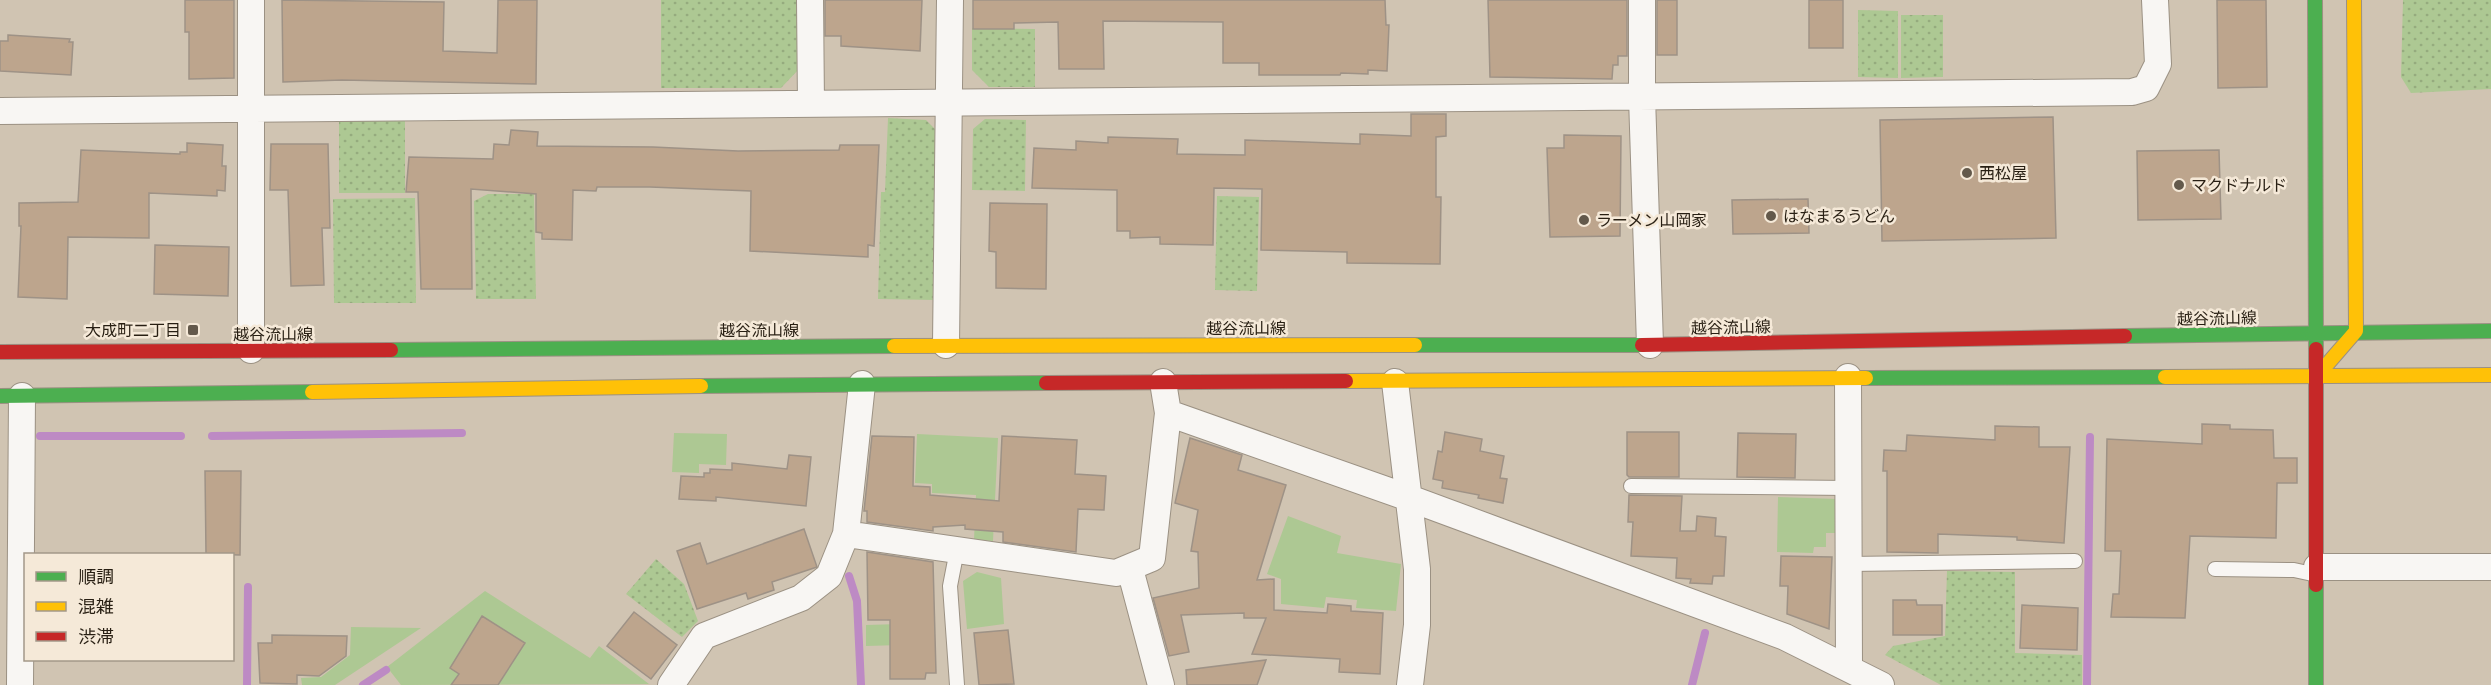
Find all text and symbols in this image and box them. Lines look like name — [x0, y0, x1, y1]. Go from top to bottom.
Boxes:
place label: 西松屋 — [1979, 165, 2027, 182]
marker: 西松屋 — [1960, 166, 1974, 180]
place label: マクドナルド — [2191, 177, 2287, 194]
marker: マクドナルド — [2172, 178, 2186, 192]
place label: はなまるうどん — [1783, 208, 1895, 225]
marker: はなまるうどん — [1764, 209, 1778, 223]
place label: ラーメン山岡家 — [1596, 212, 1707, 229]
marker: ラーメン山岡家 — [1577, 213, 1591, 227]
street label: 越谷流山線 — [2177, 309, 2257, 328]
street label: 越谷流山線 — [1691, 318, 1771, 337]
street label: 越谷流山線 — [1206, 320, 1286, 337]
place label: 大成町二丁目 — [85, 322, 181, 339]
street label: 越谷流山線 — [719, 322, 799, 339]
marker: 大成町二丁目 — [186, 323, 200, 337]
street label: 越谷流山線 — [233, 326, 313, 343]
legend — [24, 553, 234, 661]
text: 順調 — [78, 567, 114, 587]
text: 混雑 — [78, 597, 114, 617]
text: 渋滞 — [78, 627, 114, 647]

